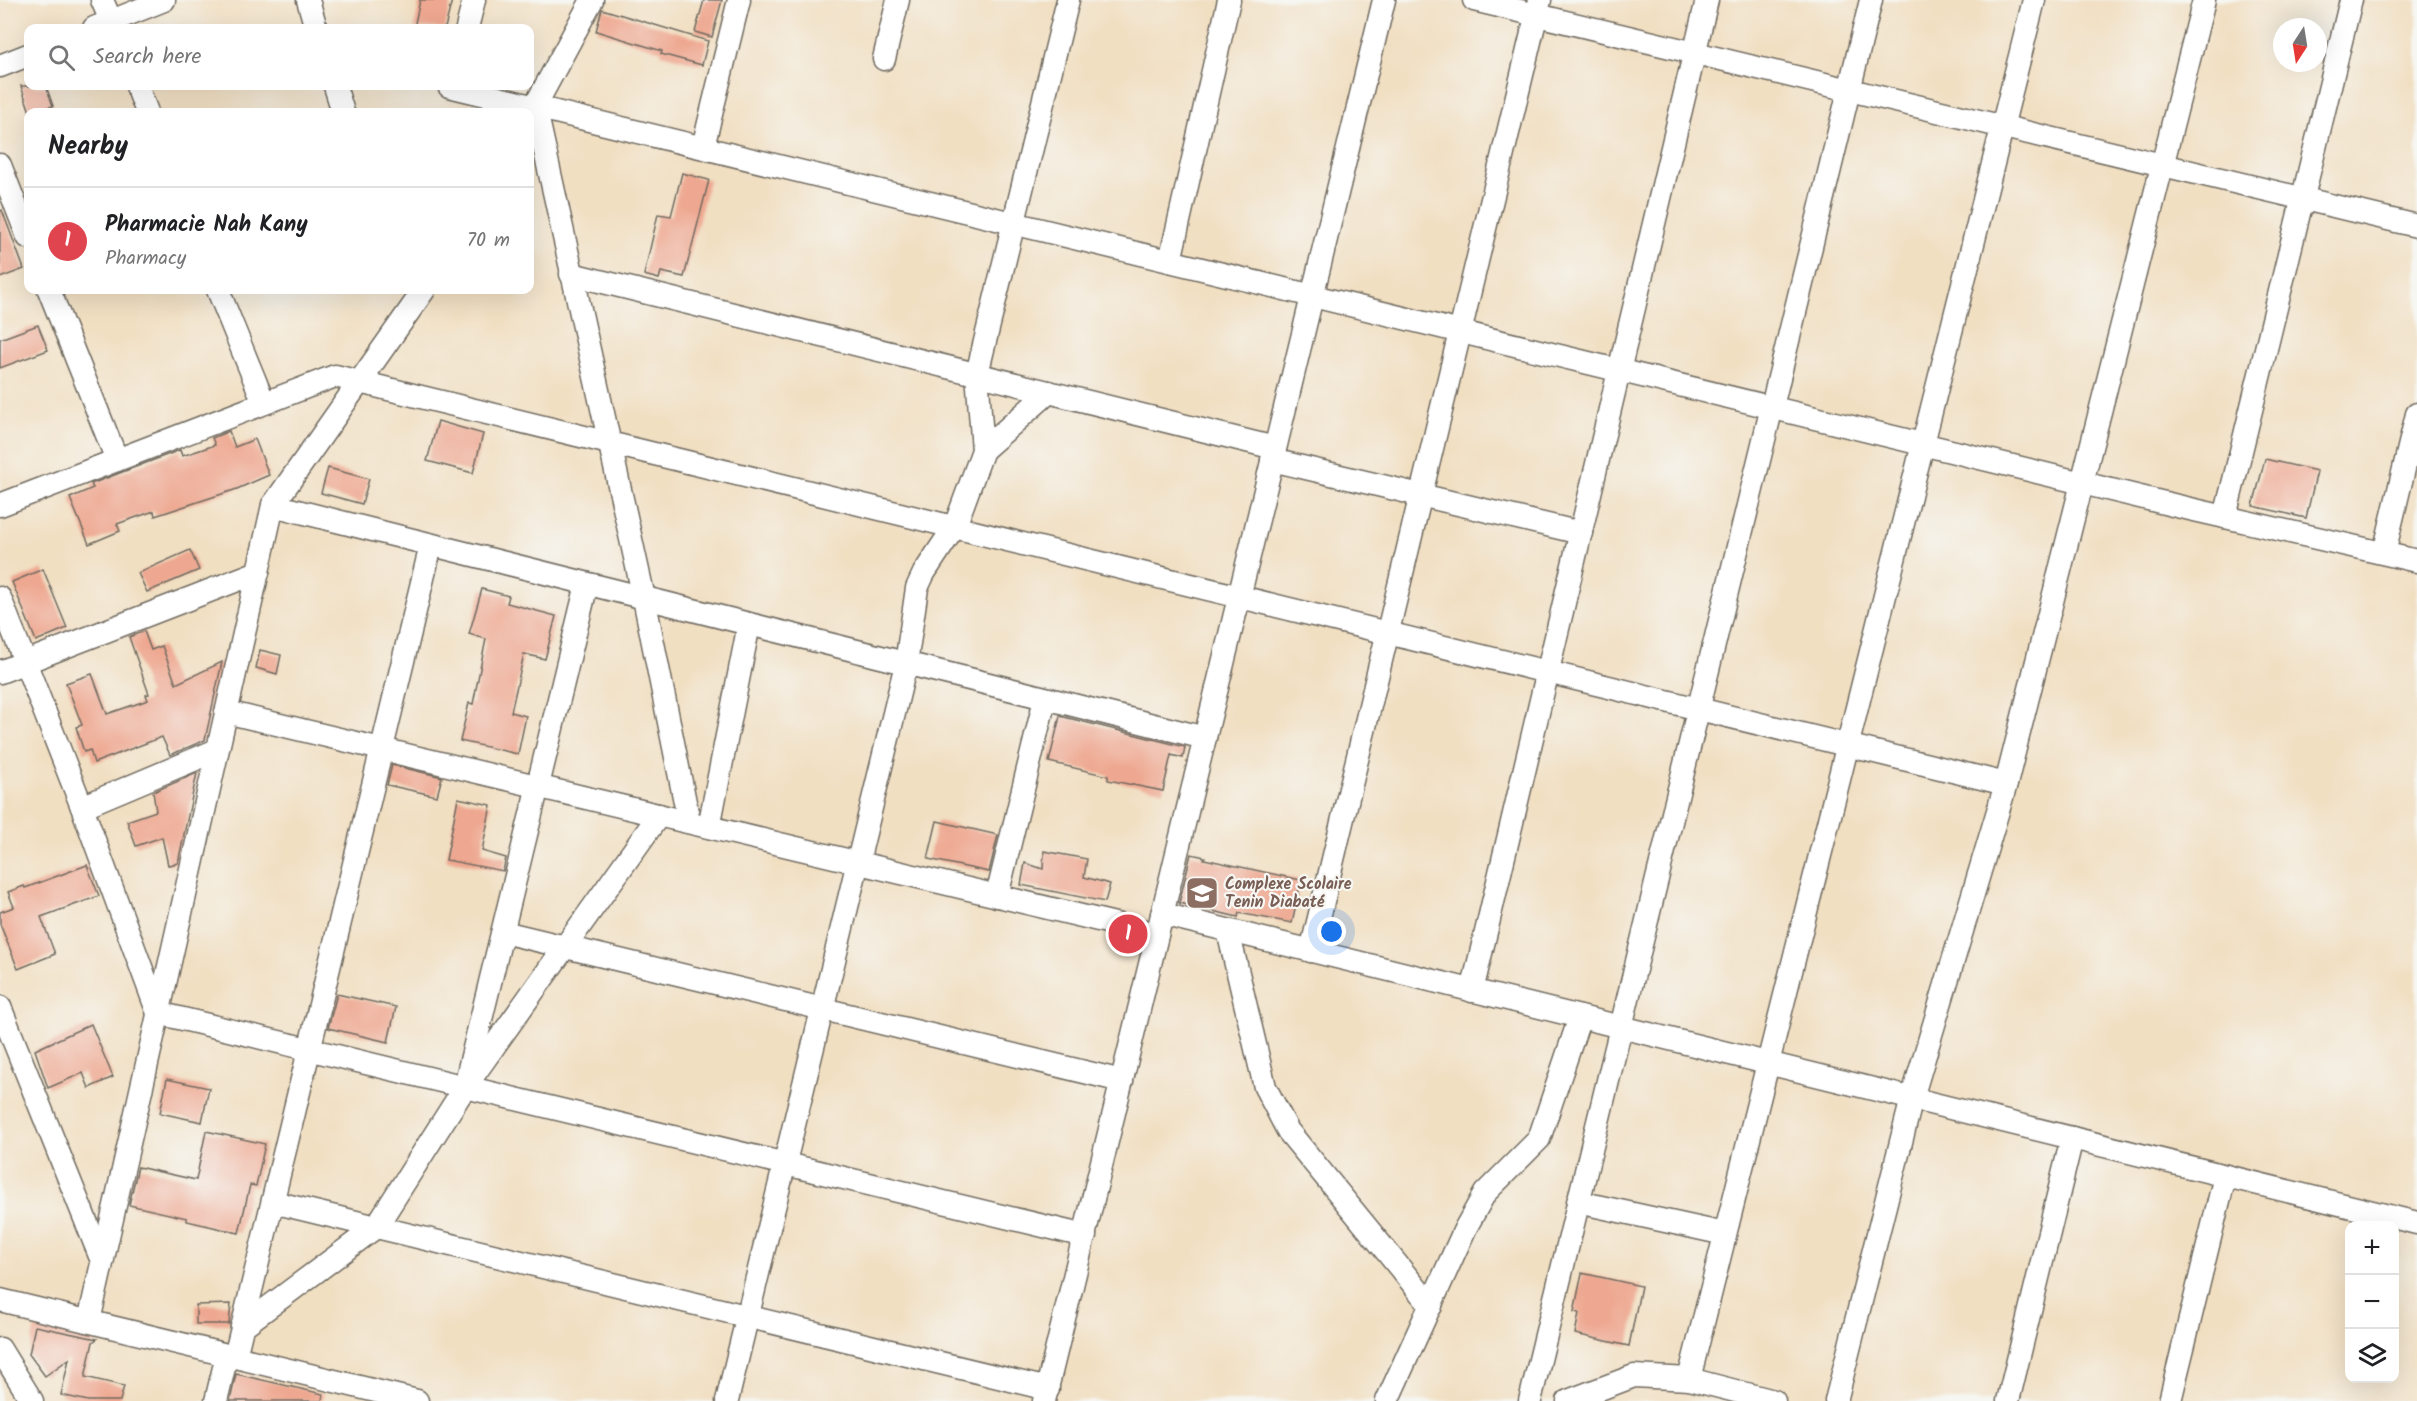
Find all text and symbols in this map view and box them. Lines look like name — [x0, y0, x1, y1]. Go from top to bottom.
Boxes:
north arrow — [2273, 18, 2327, 72]
search box — [24, 24, 534, 90]
text: Search here — [93, 40, 201, 75]
icon: search — [45, 41, 78, 74]
text: Nearby — [48, 126, 128, 168]
text: Pharmacie Nah Kany — [105, 208, 308, 243]
text: 1 — [64, 225, 71, 257]
text: 70 m — [467, 225, 510, 257]
text: Pharmacy — [105, 243, 186, 275]
place label: Complexe Scolaire Tenin Diabaté — [1225, 872, 1352, 915]
school or university icon: Complexe Scolaire Tenin Diabaté — [1184, 875, 1220, 911]
pin: 1 — [1108, 912, 1148, 956]
your location — [1317, 917, 1346, 946]
map controls — [2345, 1221, 2399, 1383]
button: + — [2345, 1221, 2399, 1275]
button: − — [2345, 1275, 2399, 1329]
button: layers — [2345, 1329, 2399, 1383]

